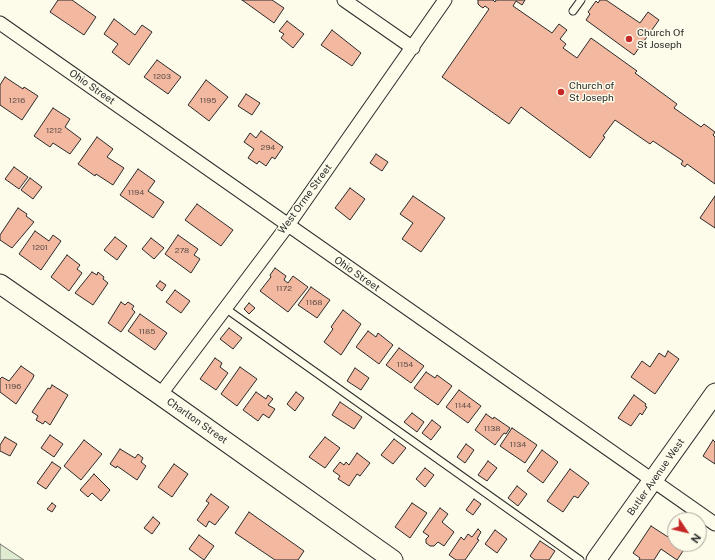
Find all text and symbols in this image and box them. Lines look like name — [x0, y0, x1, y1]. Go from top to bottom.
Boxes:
place label: Church Of St Joseph — [637, 27, 684, 50]
marker: Church Of St Joseph — [624, 34, 634, 44]
street label: Ohio Street — [67, 67, 117, 107]
house number: 1203 — [153, 72, 171, 82]
place label: Church of St Joseph — [569, 80, 614, 104]
marker: Church of St Joseph — [556, 87, 566, 97]
house number: 1216 — [9, 96, 25, 106]
house number: 1195 — [200, 96, 216, 106]
house number: 1212 — [46, 126, 62, 136]
house number: 294 — [261, 143, 275, 153]
street label: West Orme Street — [276, 162, 334, 236]
house number: 1194 — [128, 188, 144, 198]
house number: 1201 — [32, 243, 48, 253]
house number: 278 — [175, 246, 189, 256]
street label: Ohio Street — [332, 254, 382, 294]
house number: 1172 — [276, 284, 292, 294]
house number: 1168 — [306, 298, 322, 308]
house number: 1185 — [139, 327, 155, 337]
house number: 1154 — [397, 360, 413, 370]
house number: 1196 — [5, 382, 21, 392]
street label: Charlton Street — [164, 396, 230, 446]
house number: 1144 — [455, 401, 471, 411]
house number: 1138 — [484, 424, 500, 434]
street label: Butler Avenue West — [625, 436, 687, 518]
house number: 1134 — [510, 440, 526, 450]
north arrow — [667, 512, 707, 552]
text: N — [689, 531, 703, 545]

